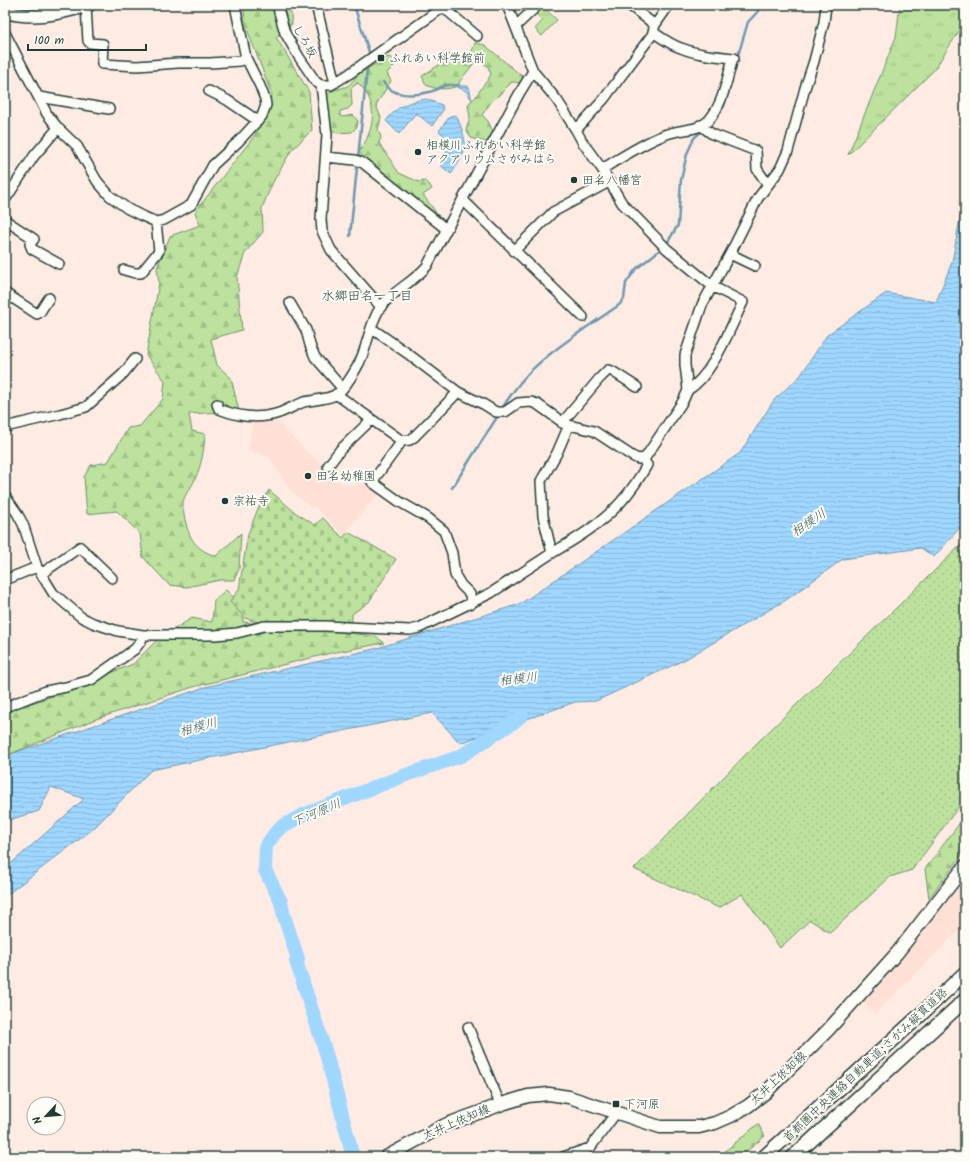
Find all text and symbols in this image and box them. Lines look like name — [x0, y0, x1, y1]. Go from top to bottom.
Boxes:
street label: しろ坂 — [287, 21, 322, 62]
scale bar — [28, 26, 146, 52]
text: 100 m — [34, 31, 65, 50]
place label: ふれあい科学館前 — [389, 49, 485, 68]
marker: ふれあい科学館前 — [376, 53, 386, 63]
place label: 相模川ふれあい科学館 アクアリウムさがみはら — [426, 136, 557, 169]
marker: 相模川ふれあい科学館 アクアリウムさがみはら — [413, 147, 423, 157]
place label: 田名八幡宮 — [582, 171, 642, 190]
marker: 田名八幡宮 — [569, 175, 579, 185]
district label: 水郷田名一丁目 — [321, 286, 413, 307]
place label: 田名幼稚園 — [316, 467, 376, 486]
marker: 田名幼稚園 — [303, 471, 313, 481]
place label: 宗祐寺 — [233, 492, 269, 511]
marker: 宗祐寺 — [220, 496, 230, 506]
water label: 相模川 — [787, 504, 831, 543]
water label: 相模川 — [498, 667, 539, 692]
water label: 相模川 — [177, 712, 220, 743]
water label: 下河原川 — [289, 794, 345, 833]
street label: 首都圏中央連絡自動車道;さがみ縦貫道路 — [779, 984, 952, 1147]
street label: 太井上依知線 — [746, 1047, 811, 1110]
place label: 下河原 — [624, 1095, 660, 1114]
north arrow — [26, 1096, 66, 1136]
marker: 下河原 — [611, 1099, 621, 1109]
street label: 太井上依知線 — [419, 1100, 493, 1145]
text: N — [28, 1113, 48, 1127]

